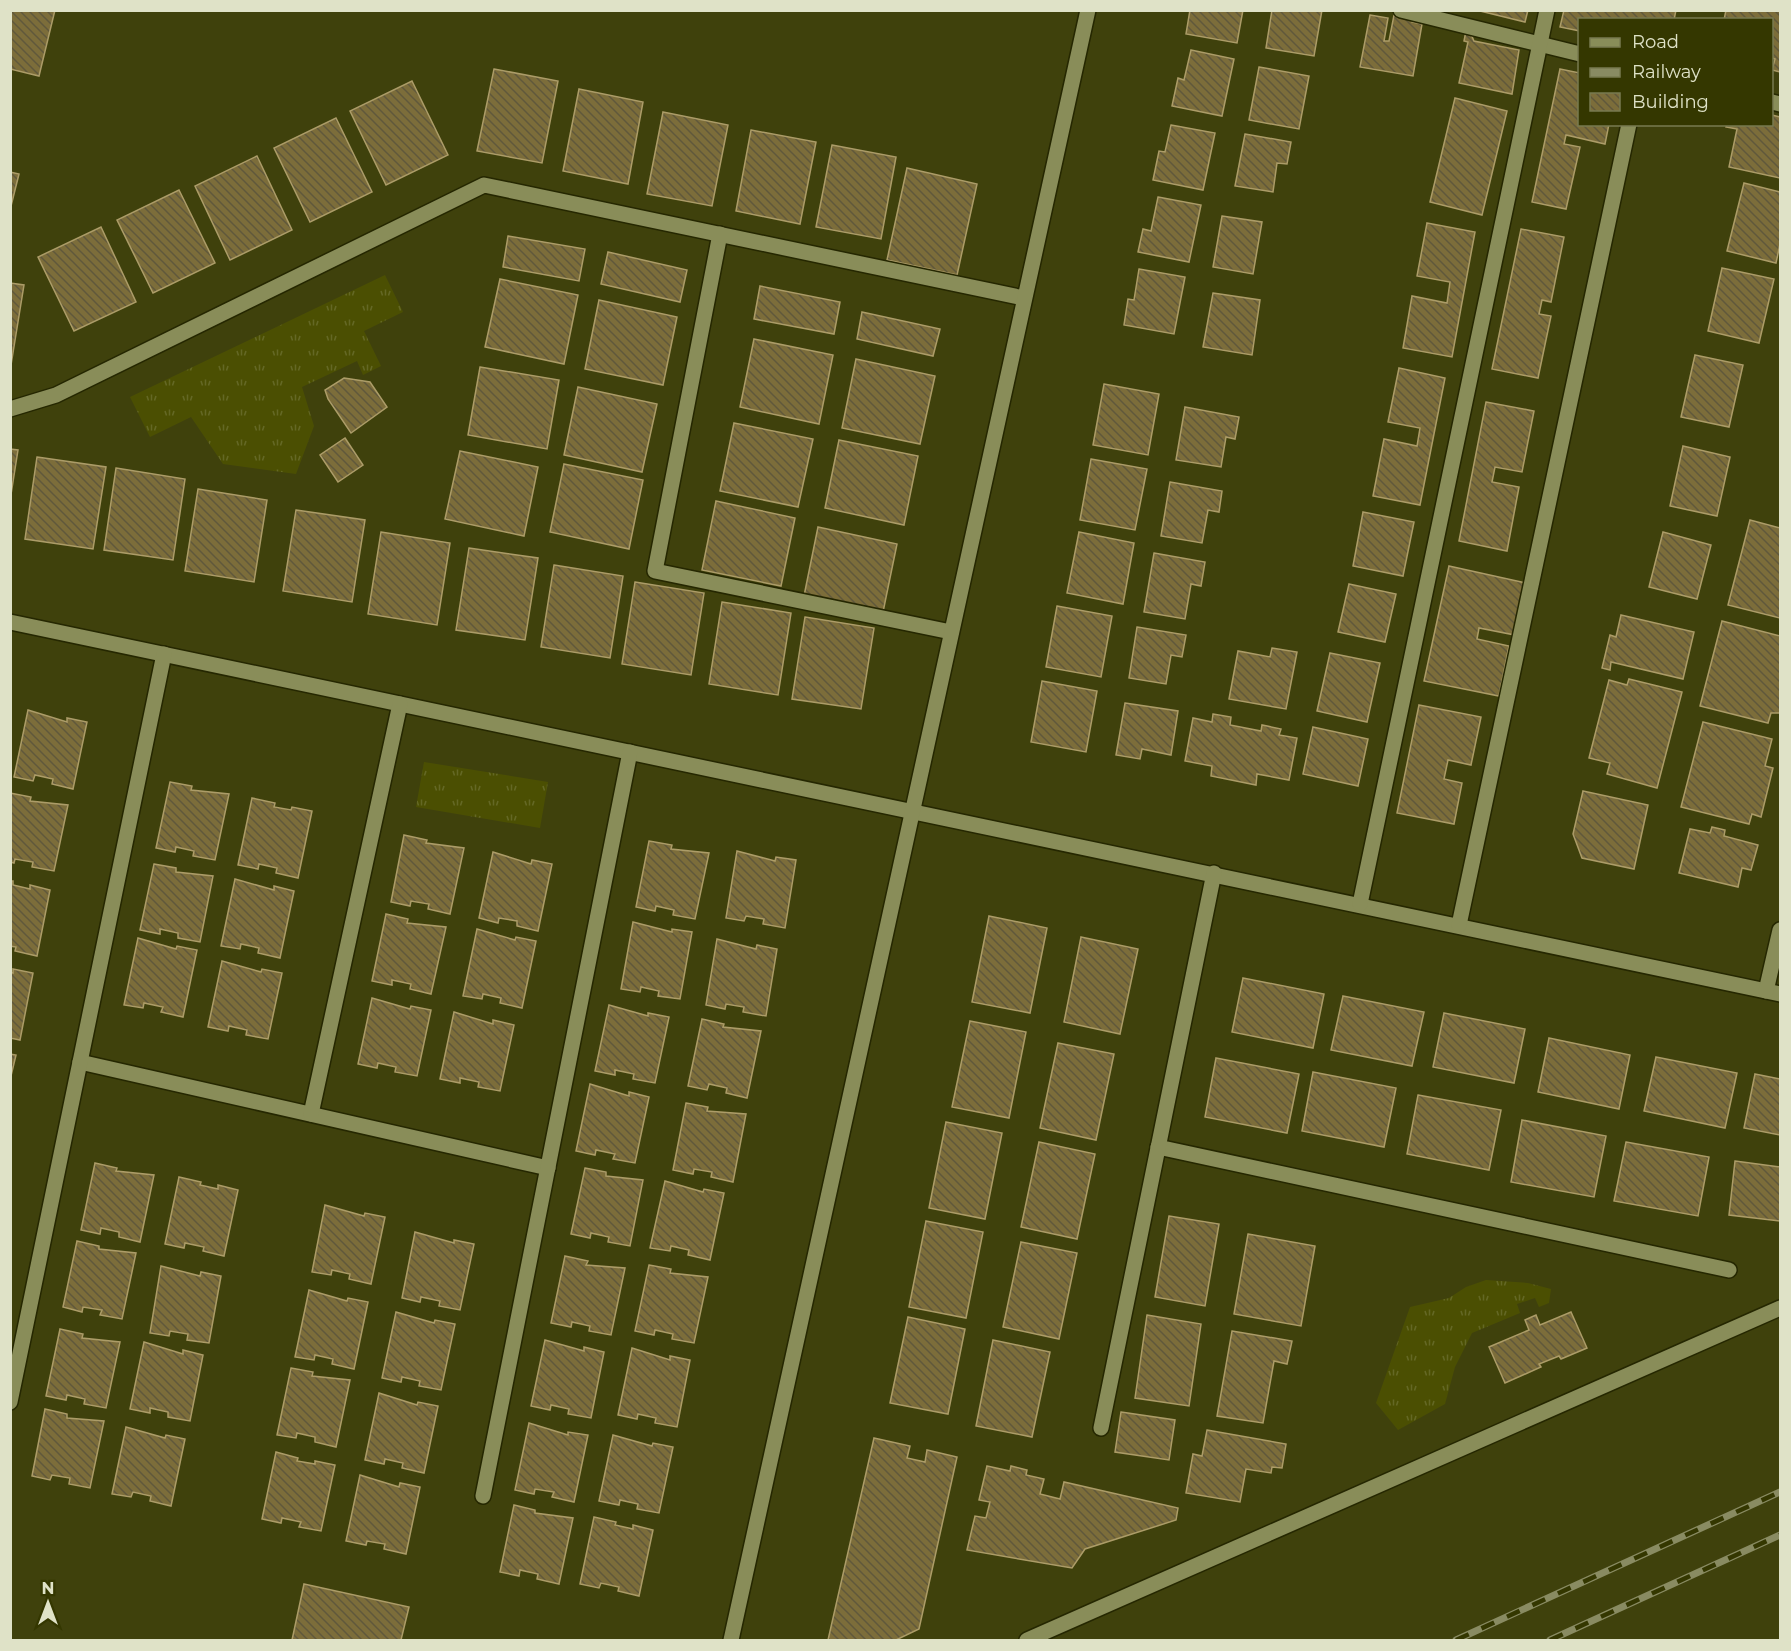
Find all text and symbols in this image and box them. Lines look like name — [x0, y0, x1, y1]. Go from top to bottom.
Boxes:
legend — [1578, 18, 1773, 126]
text: Road — [1632, 31, 1679, 53]
text: Railway — [1632, 61, 1701, 83]
text: Building — [1632, 91, 1709, 113]
north arrow — [18, 1573, 78, 1633]
text: N — [42, 1579, 54, 1598]

